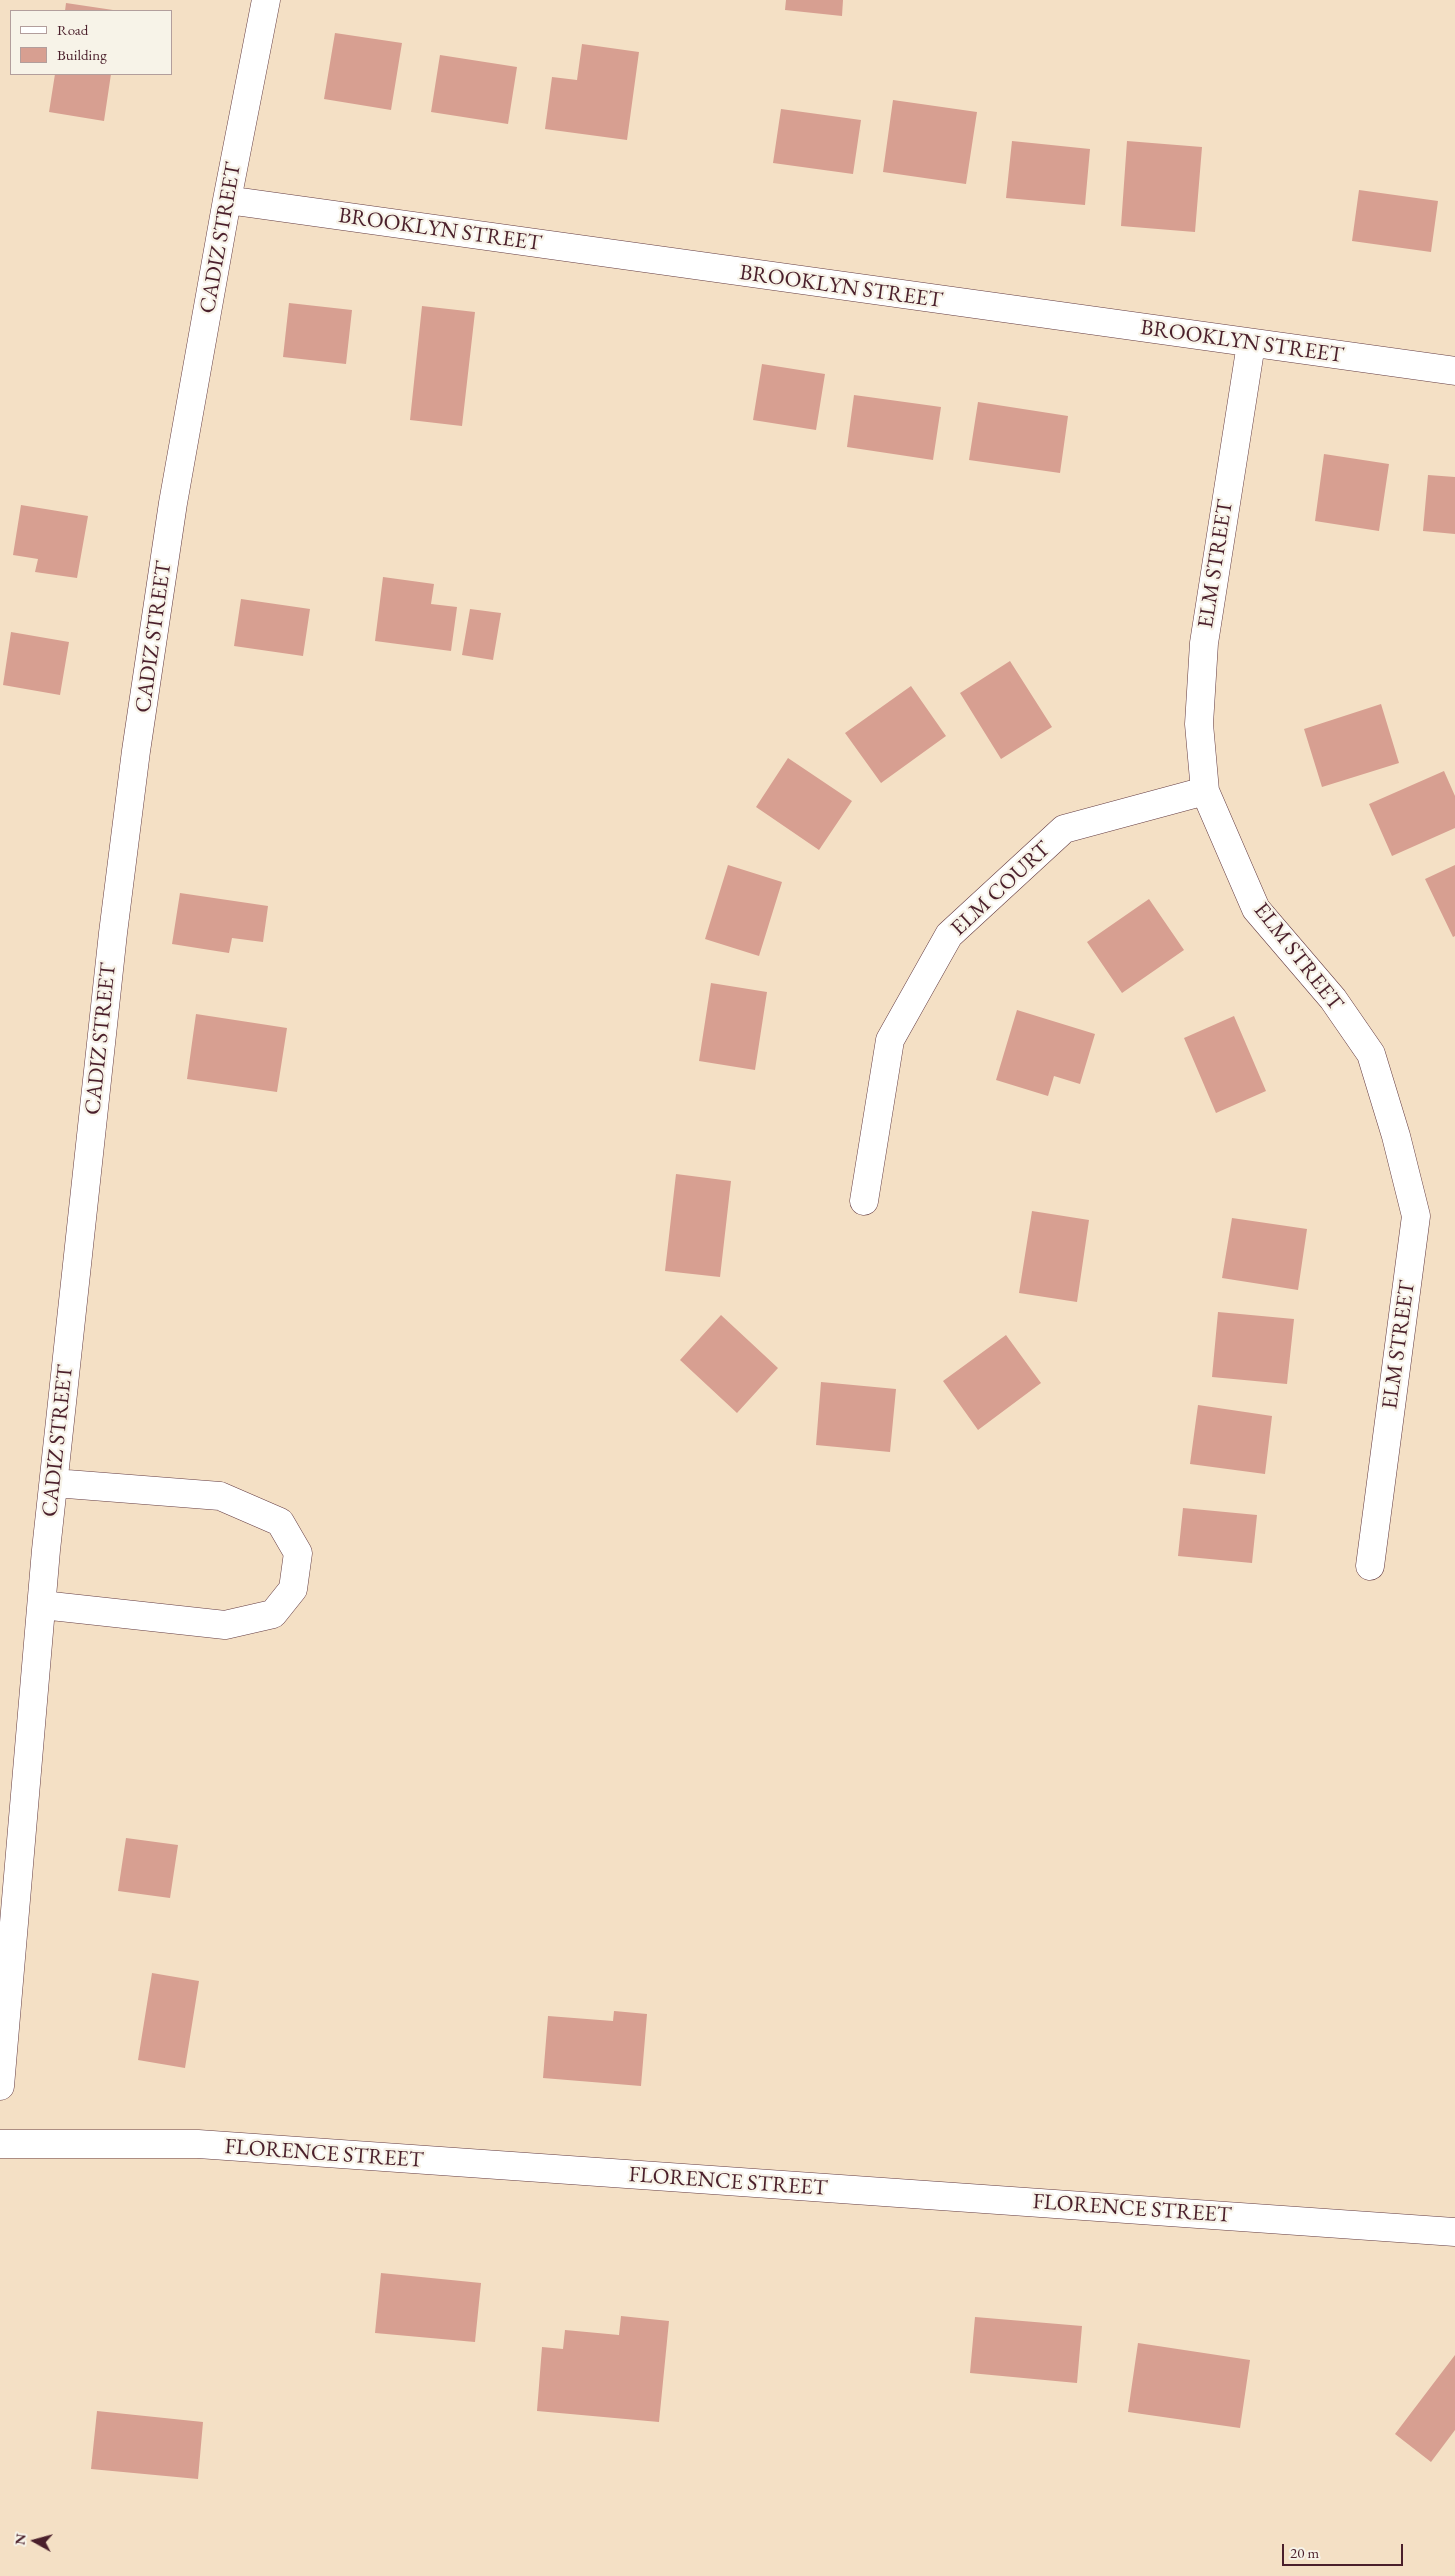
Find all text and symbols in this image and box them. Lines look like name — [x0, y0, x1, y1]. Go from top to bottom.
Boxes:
legend — [10, 10, 172, 75]
text: Road — [57, 20, 88, 39]
text: Building — [57, 45, 107, 64]
street label: CADIZ STREET — [195, 160, 247, 316]
street label: BROOKLYN STREET — [337, 203, 543, 257]
street label: BROOKLYN STREET — [738, 260, 944, 314]
street label: BROOKLYN STREET — [1139, 315, 1345, 369]
street label: ELM STREET — [1193, 498, 1239, 630]
street label: CADIZ STREET — [130, 560, 178, 714]
street label: ELM COURT — [946, 836, 1056, 942]
street label: ELM STREET — [1248, 898, 1348, 1016]
street label: CADIZ STREET — [80, 962, 122, 1116]
street label: ELM STREET — [1377, 1279, 1421, 1411]
street label: CADIZ STREET — [37, 1364, 79, 1518]
street label: FLORENCE STREET — [224, 2134, 424, 2174]
street label: FLORENCE STREET — [628, 2162, 828, 2202]
street label: FLORENCE STREET — [1032, 2189, 1232, 2229]
north arrow — [10, 2516, 60, 2566]
text: N — [10, 2532, 30, 2546]
scale bar — [1285, 2534, 1406, 2566]
text: 20 m — [1290, 2543, 1319, 2562]

